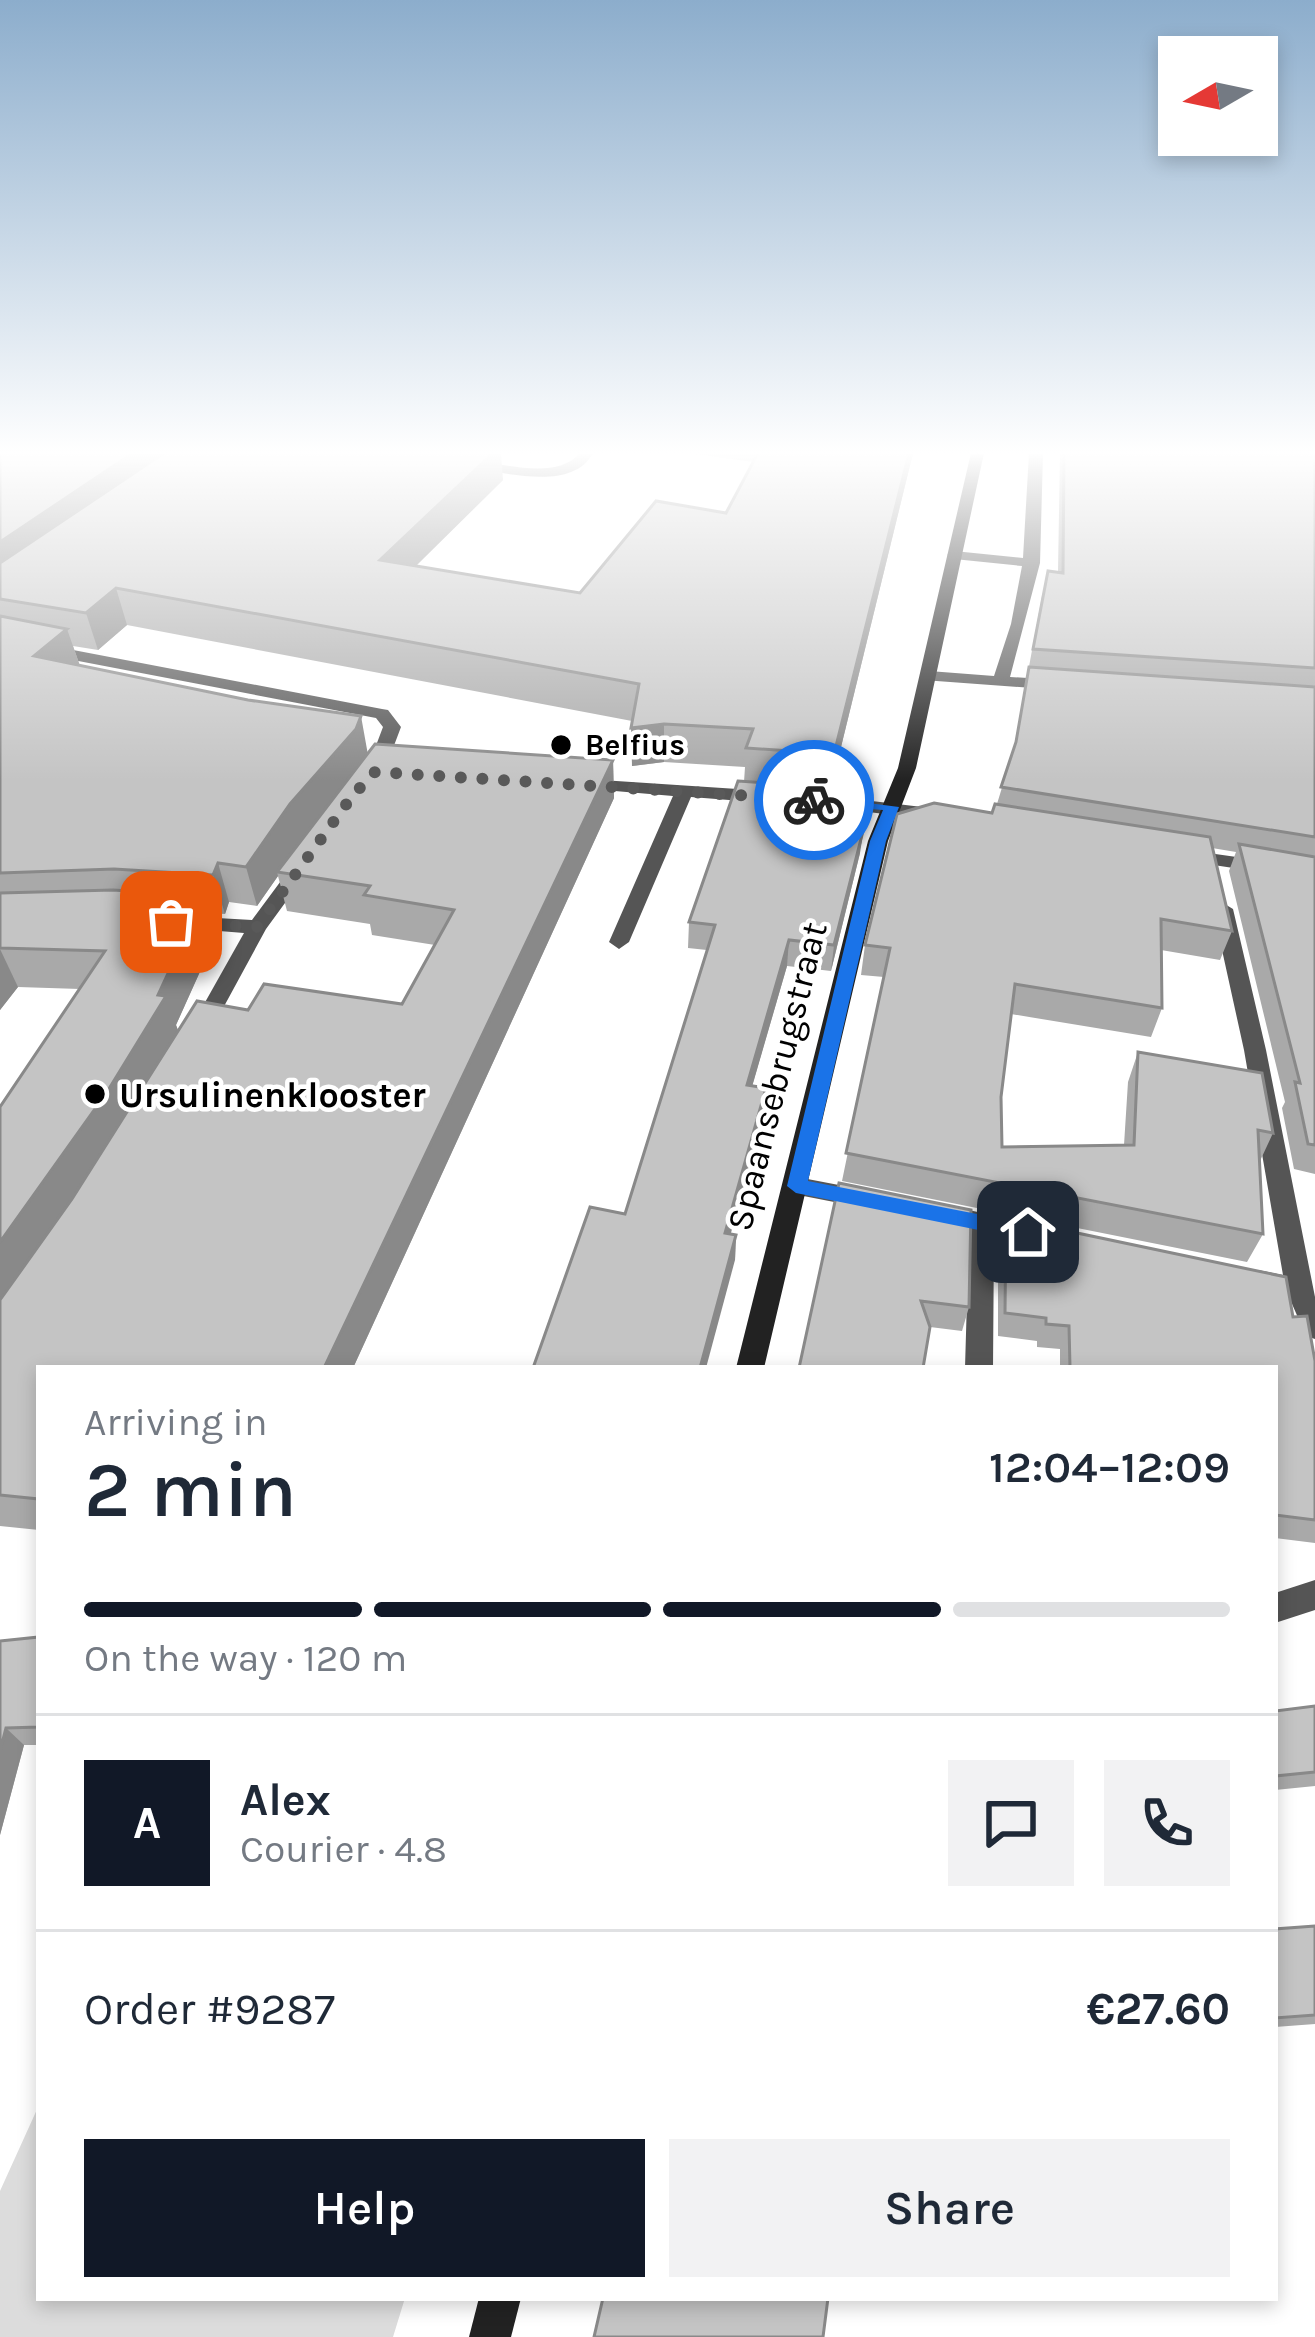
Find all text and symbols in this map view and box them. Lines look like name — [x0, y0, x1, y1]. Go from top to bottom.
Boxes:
north arrow — [1158, 36, 1278, 156]
map controls — [1158, 36, 1278, 156]
place label: Belfius — [585, 727, 685, 763]
marker: Belfius — [548, 732, 574, 758]
courier — [754, 740, 874, 860]
icon: bike — [781, 767, 847, 833]
pin — [120, 871, 222, 973]
icon: bag — [138, 889, 204, 955]
street label: Spaansebrugstraat — [718, 918, 836, 1235]
place label: Ursulinenklooster — [119, 1074, 426, 1116]
marker: Ursulinenklooster — [82, 1081, 108, 1107]
pin — [977, 1181, 1079, 1283]
icon: home — [995, 1199, 1061, 1265]
text: Arriving in — [84, 1399, 267, 1445]
text: 12:04–12:09 — [989, 1441, 1230, 1493]
text: 2 min — [84, 1444, 297, 1536]
text: On the way · 120 m — [84, 1635, 407, 1681]
button: chat — [948, 1760, 1074, 1886]
button: phone — [1104, 1760, 1230, 1886]
text: Alex — [240, 1774, 331, 1826]
text: A — [133, 1797, 161, 1849]
text: Courier · 4.8 — [240, 1826, 447, 1872]
text: Order #9287 — [84, 1983, 335, 2035]
text: €27.60 — [1086, 1983, 1230, 2035]
button: Help — [84, 2139, 645, 2277]
button: Share — [669, 2139, 1230, 2277]

